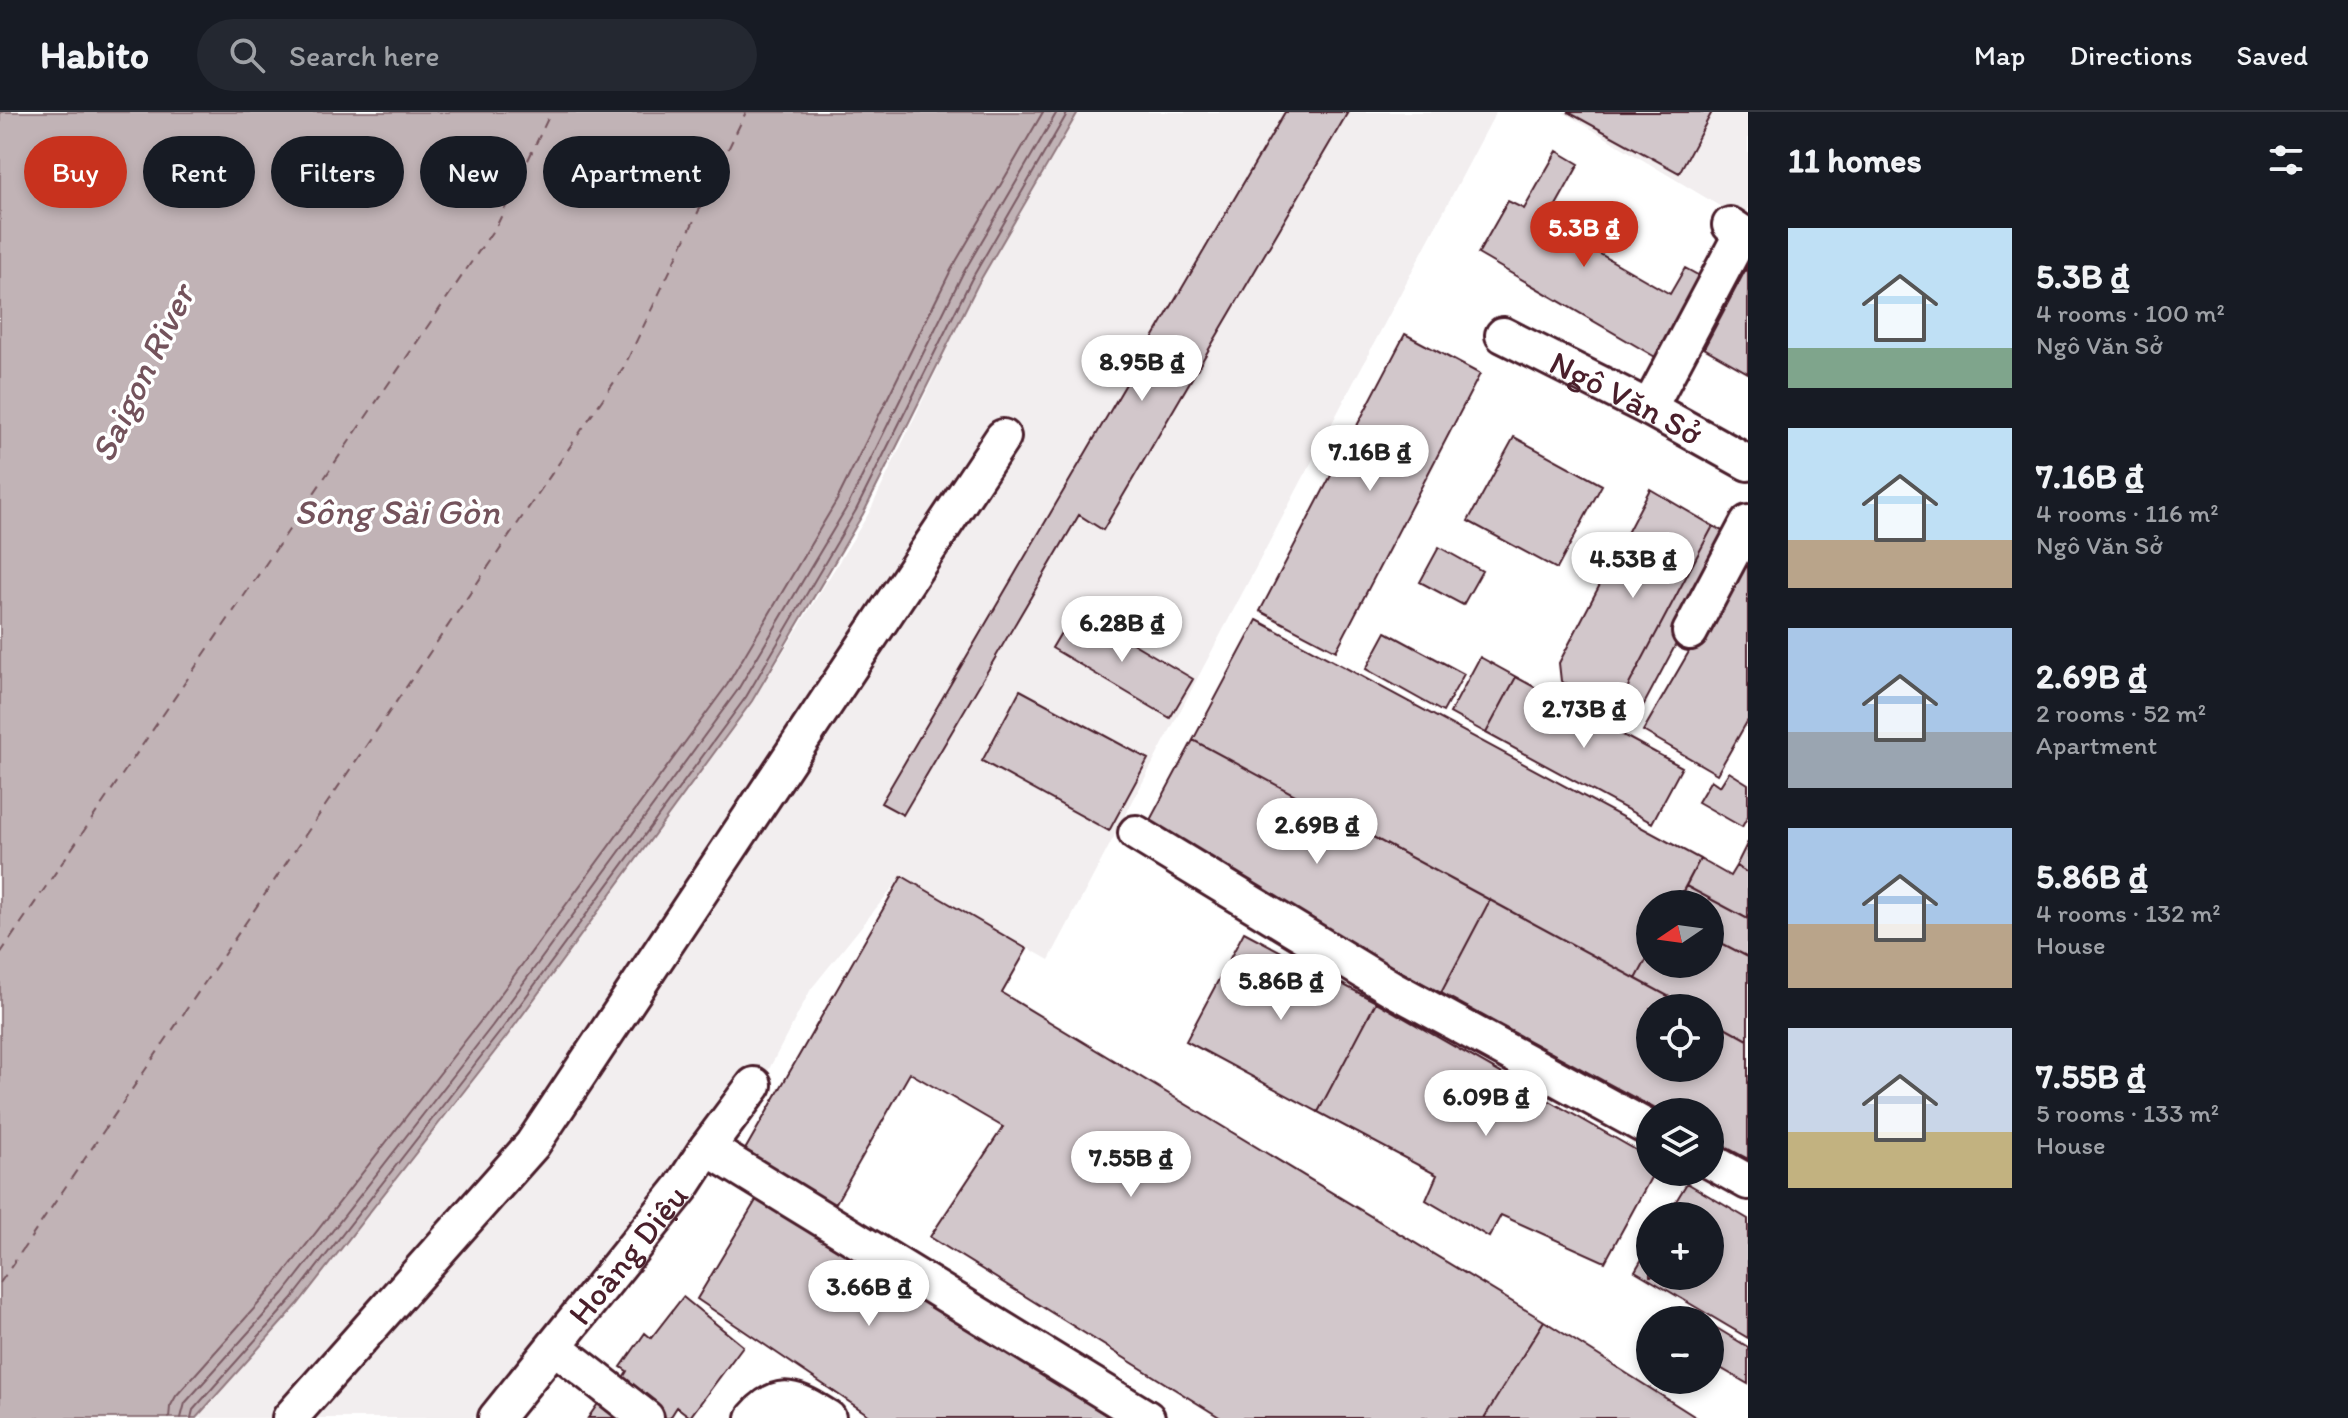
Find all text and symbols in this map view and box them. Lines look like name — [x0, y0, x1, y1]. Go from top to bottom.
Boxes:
search box — [197, 19, 757, 91]
text: Habito — [40, 32, 149, 78]
icon: search — [225, 33, 269, 77]
text: Search here — [289, 37, 440, 74]
text: Map — [1974, 38, 2025, 72]
text: Directions — [2069, 38, 2193, 72]
text: Saved — [2237, 38, 2308, 72]
chip: Buy — [24, 136, 127, 208]
chip: Rent — [143, 136, 255, 208]
chip: Filters — [271, 136, 404, 208]
chip: New — [420, 136, 527, 208]
chip: Apartment — [543, 136, 730, 208]
icon: filters — [2264, 138, 2308, 182]
text: 11 homes — [1788, 140, 1922, 181]
pin: 5.3B ₫ — [1519, 201, 1649, 269]
text: 5.3B ₫ — [1548, 211, 1620, 243]
text: 5.3B ₫ — [2036, 256, 2130, 297]
icon: home — [1852, 260, 1948, 356]
water label: Saigon River — [81, 274, 205, 468]
text: 4 rooms · 100 m² — [2036, 297, 2225, 329]
text: Ngô Văn Sở — [2036, 329, 2163, 361]
pin: 8.95B ₫ — [1068, 335, 1216, 403]
street label: Ngô Văn Sở — [1543, 341, 1710, 454]
text: 8.95B ₫ — [1099, 345, 1185, 377]
pin: 7.16B ₫ — [1296, 425, 1444, 493]
text: 7.16B ₫ — [1329, 435, 1411, 467]
text: 7.16B ₫ — [2036, 456, 2144, 497]
icon: home — [1852, 460, 1948, 556]
water label: Sông Sài Gòn — [294, 490, 500, 533]
text: 4 rooms · 116 m² — [2036, 497, 2219, 529]
text: Ngô Văn Sở — [2036, 529, 2163, 561]
pin: 4.53B ₫ — [1559, 532, 1707, 600]
text: 4.53B ₫ — [1589, 542, 1677, 574]
pin: 6.28B ₫ — [1048, 596, 1196, 664]
text: 6.28B ₫ — [1079, 606, 1165, 638]
text: 2.69B ₫ — [2036, 656, 2147, 697]
icon: home — [1852, 660, 1948, 756]
pin: 2.73B ₫ — [1510, 682, 1658, 750]
text: 2.73B ₫ — [1542, 692, 1626, 724]
text: 2 rooms · 52 m² — [2036, 697, 2206, 729]
text: Apartment — [2036, 729, 2157, 761]
pin: 2.69B ₫ — [1243, 798, 1391, 866]
text: 2.69B ₫ — [1275, 808, 1359, 840]
text: 5.86B ₫ — [2036, 856, 2148, 897]
icon: home — [1852, 860, 1948, 956]
north arrow — [1636, 890, 1724, 978]
map controls — [1636, 890, 1724, 1394]
text: 4 rooms · 132 m² — [2036, 897, 2221, 929]
text: House — [2036, 929, 2106, 961]
pin: 5.86B ₫ — [1207, 954, 1355, 1022]
text: 5.86B ₫ — [1238, 964, 1324, 996]
button: locate — [1636, 994, 1724, 1082]
text: 7.55B ₫ — [2036, 1056, 2146, 1097]
icon: home — [1852, 1060, 1948, 1156]
pin: 6.09B ₫ — [1412, 1070, 1560, 1138]
text: 6.09B ₫ — [1442, 1080, 1530, 1112]
text: 5 rooms · 133 m² — [2036, 1097, 2219, 1129]
button: layers — [1636, 1098, 1724, 1186]
text: House — [2036, 1129, 2106, 1161]
pin: 7.55B ₫ — [1057, 1131, 1205, 1199]
text: 7.55B ₫ — [1089, 1141, 1173, 1173]
street label: Hoàng Diệu — [559, 1176, 696, 1333]
button: + — [1636, 1202, 1724, 1290]
pin: 3.66B ₫ — [795, 1260, 943, 1328]
text: 3.66B ₫ — [826, 1270, 912, 1302]
button: − — [1636, 1306, 1724, 1394]

